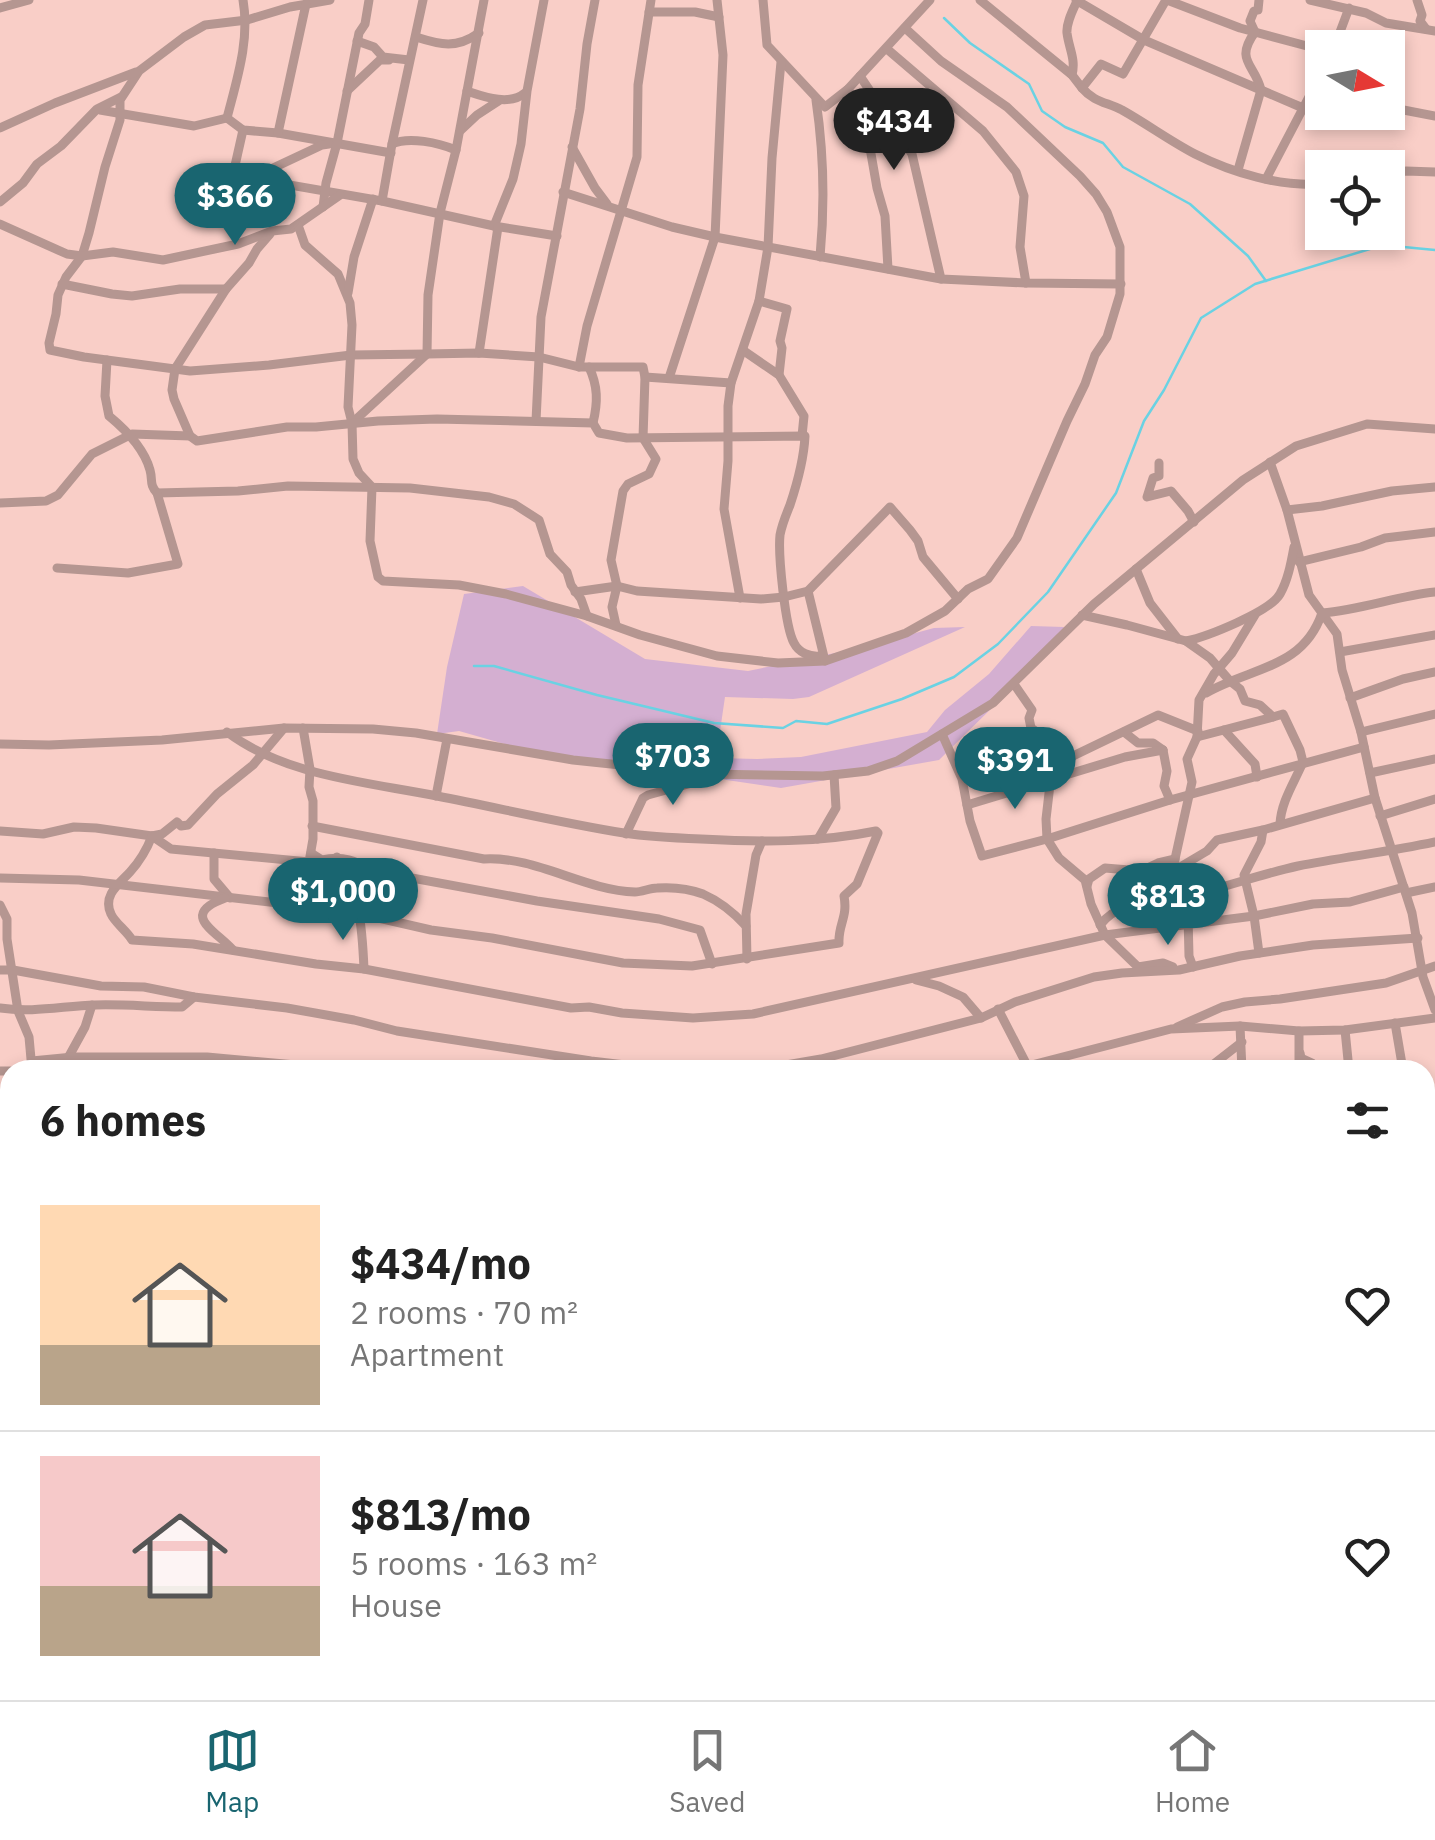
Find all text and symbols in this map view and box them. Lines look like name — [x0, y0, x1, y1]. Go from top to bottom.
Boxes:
north arrow — [1305, 30, 1405, 130]
map controls — [1305, 30, 1405, 250]
pin: $434 — [835, 88, 953, 173]
text: $434 — [856, 99, 932, 141]
button: locate — [1305, 150, 1405, 250]
pin: $366 — [176, 163, 294, 248]
text: $366 — [197, 174, 273, 216]
pin: $703 — [614, 723, 732, 808]
pin: $391 — [956, 727, 1074, 812]
text: $703 — [635, 734, 711, 776]
text: $391 — [977, 738, 1053, 780]
pin: $1,000 — [262, 858, 424, 943]
pin: $813 — [1109, 863, 1227, 948]
text: $1,000 — [290, 869, 396, 911]
text: $813 — [1130, 874, 1206, 916]
text: 6 homes — [40, 1093, 206, 1148]
icon: filters — [1340, 1093, 1395, 1148]
text: $434/mo — [350, 1236, 531, 1291]
icon: home — [120, 1245, 240, 1365]
icon: heart — [1340, 1278, 1395, 1333]
text: 2 rooms · 70 m² — [350, 1291, 578, 1333]
text: Apartment — [350, 1333, 504, 1375]
text: $813/mo — [350, 1487, 531, 1542]
icon: home — [120, 1496, 240, 1616]
icon: heart — [1340, 1529, 1395, 1584]
text: 5 rooms · 163 m² — [350, 1542, 597, 1584]
text: House — [350, 1584, 442, 1626]
tab: Map — [205, 1723, 260, 1820]
tab: Saved — [669, 1723, 745, 1820]
tab: Home — [1155, 1723, 1230, 1820]

